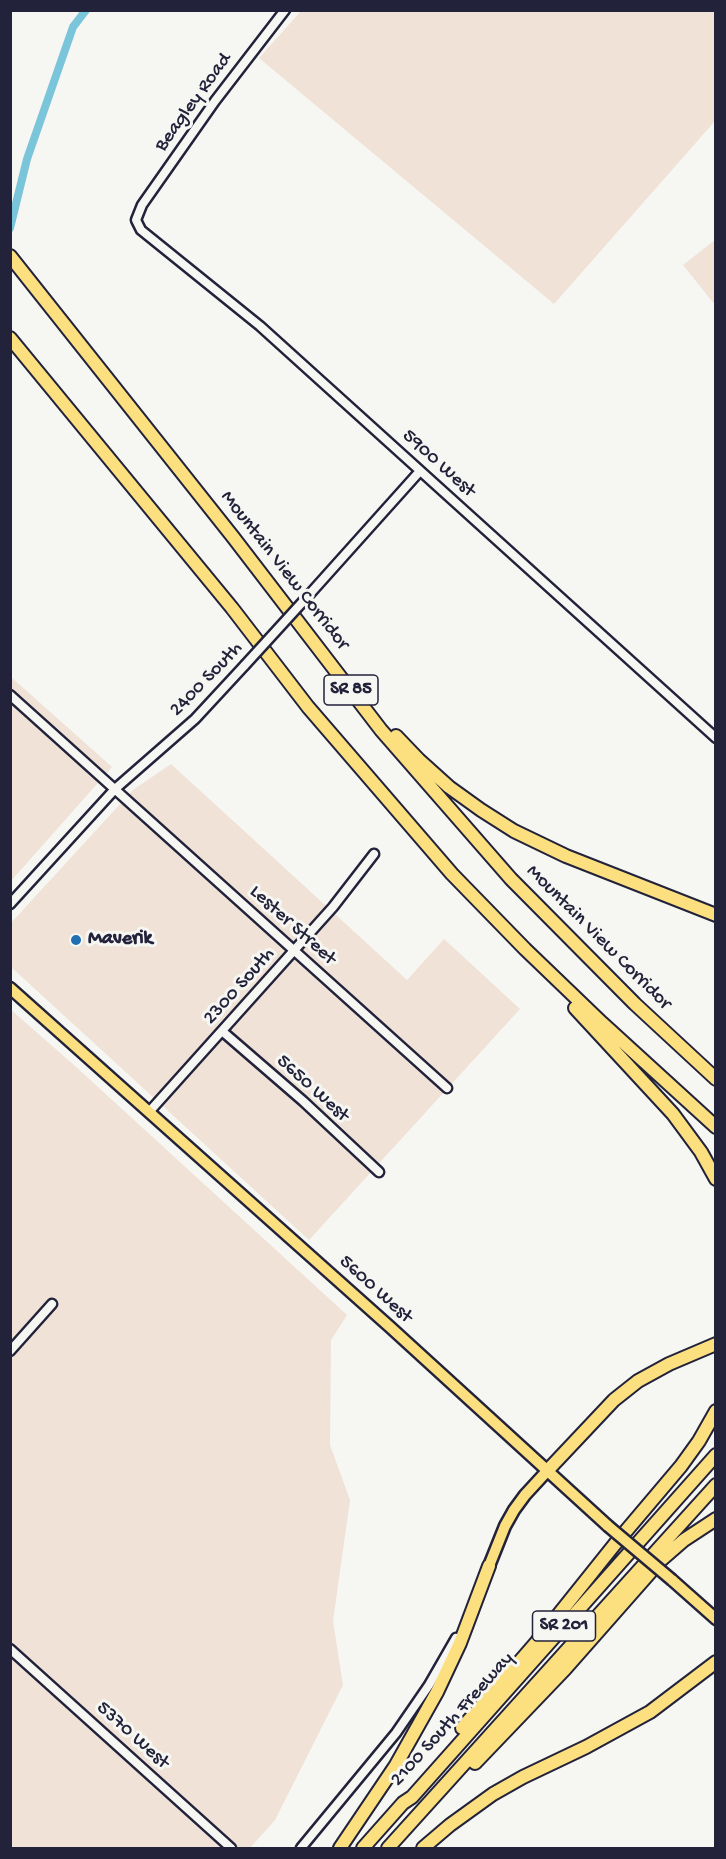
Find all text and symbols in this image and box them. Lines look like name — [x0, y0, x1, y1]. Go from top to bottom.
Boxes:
street label: Beagley Road — [150, 49, 238, 157]
street label: 5900 West — [396, 425, 480, 503]
street label: Mountain View Corridor — [214, 486, 354, 656]
street label: 2400 South — [165, 638, 249, 722]
road number: SR 85 — [324, 675, 378, 705]
street label: Mountain View Corridor — [520, 860, 676, 1016]
street label: Lester Street — [244, 881, 340, 971]
place label: Maverik — [88, 928, 152, 952]
marker: Maverik — [69, 933, 83, 947]
street label: 2300 South — [199, 943, 281, 1031]
street label: 5650 West — [270, 1050, 354, 1128]
street label: 5600 West — [333, 1251, 417, 1329]
road number: SR 201 — [532, 1611, 596, 1641]
street label: 2100 South Freeway — [386, 1648, 520, 1792]
street label: 5370 West — [90, 1697, 174, 1775]

